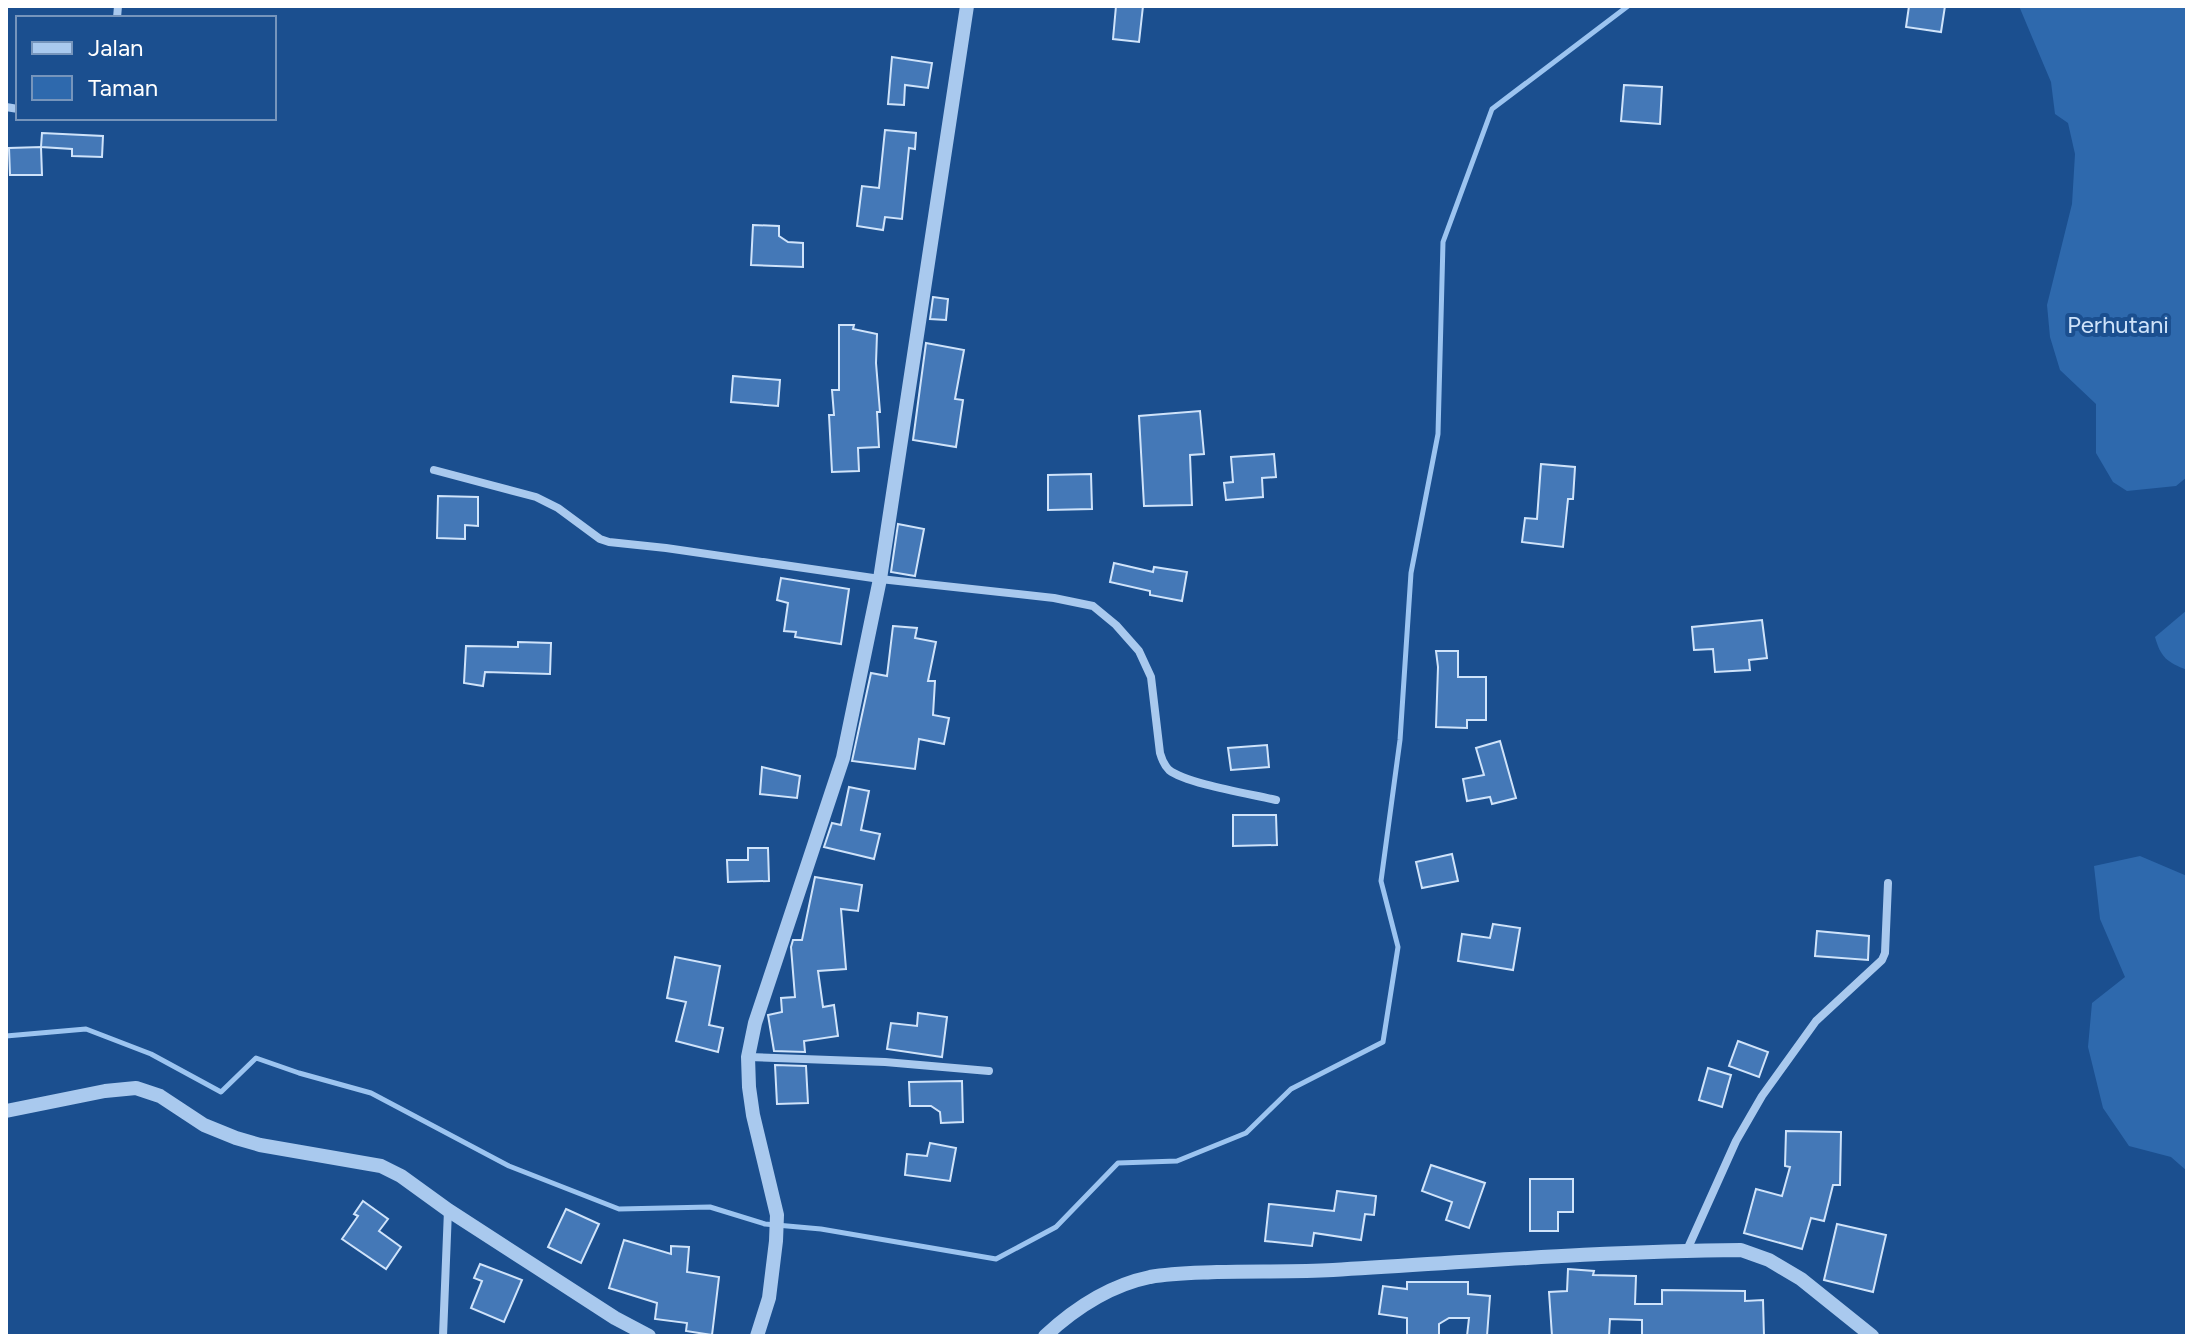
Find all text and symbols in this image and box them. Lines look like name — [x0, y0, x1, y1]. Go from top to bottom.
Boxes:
legend — [16, 16, 276, 120]
text: Jalan — [88, 33, 144, 62]
text: Taman — [88, 73, 158, 102]
park label: Perhutani — [2067, 310, 2169, 339]

